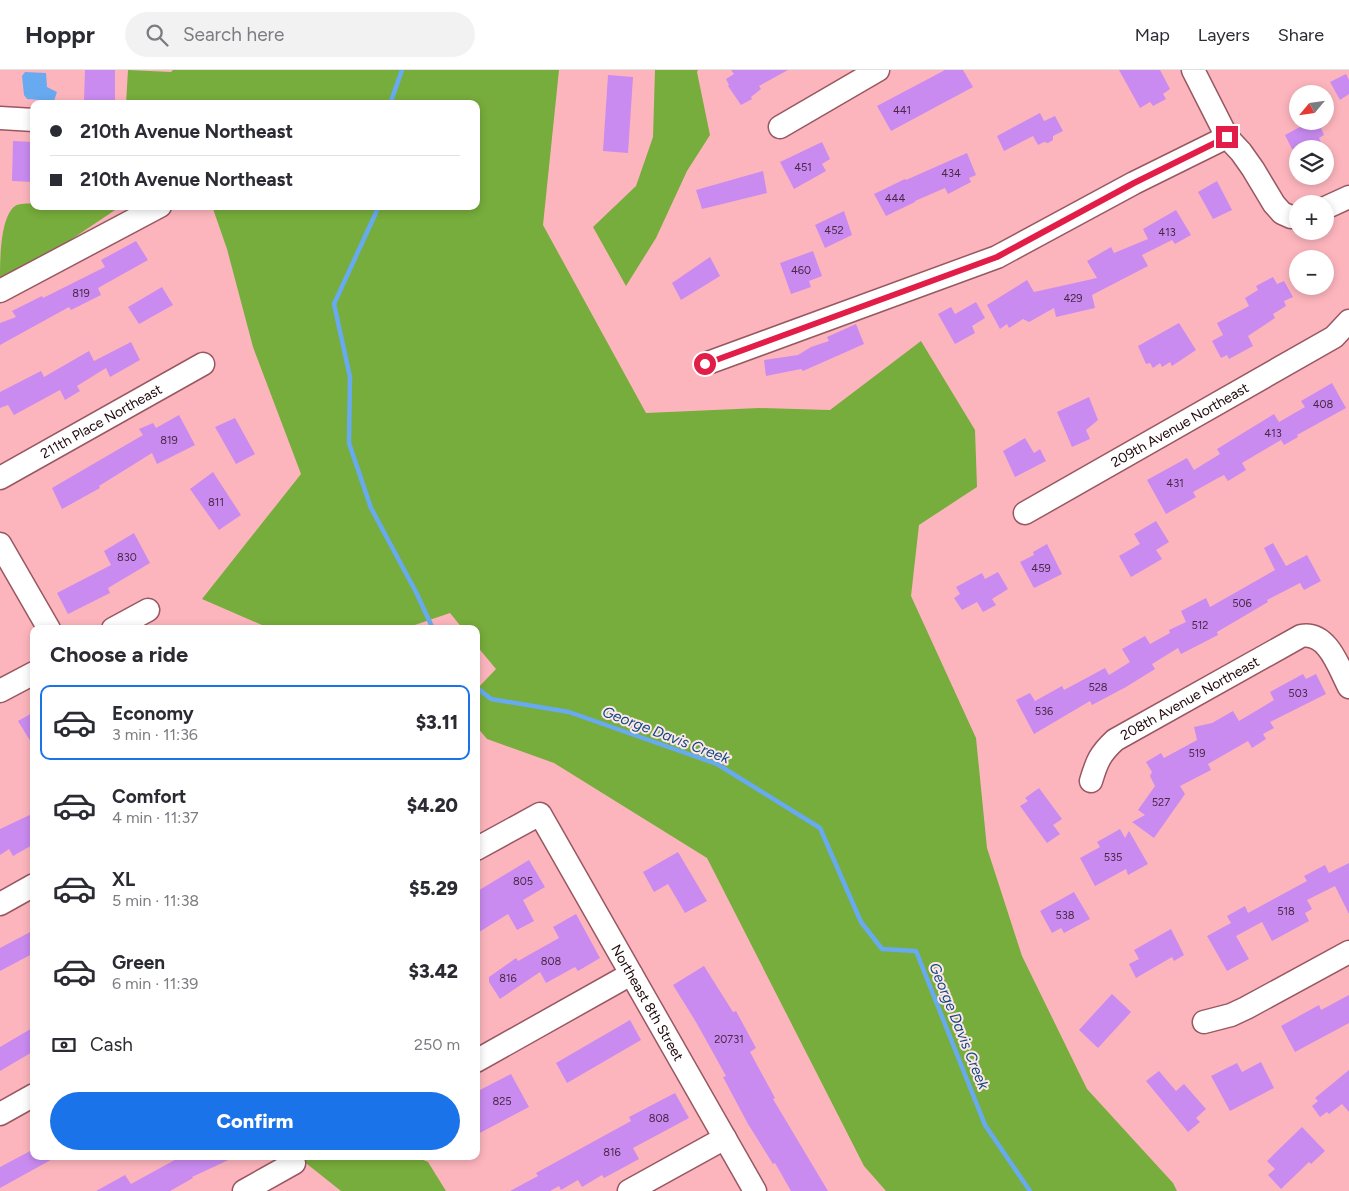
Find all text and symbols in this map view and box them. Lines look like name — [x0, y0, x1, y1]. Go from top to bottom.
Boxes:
search box — [125, 12, 475, 57]
text: Hoppr — [25, 20, 95, 49]
icon: search — [143, 21, 171, 49]
text: Search here — [183, 23, 284, 46]
text: Map — [1135, 24, 1170, 46]
text: Layers — [1198, 24, 1250, 46]
text: Share — [1278, 24, 1324, 46]
north arrow — [1289, 85, 1334, 130]
map controls — [1289, 85, 1334, 295]
house number: 441 — [893, 104, 911, 117]
text: 210th Avenue Northeast — [80, 120, 293, 143]
route end — [1216, 126, 1238, 148]
button: layers — [1289, 140, 1334, 185]
house number: 451 — [794, 161, 812, 174]
house number: 434 — [941, 167, 961, 180]
text: 210th Avenue Northeast — [80, 168, 293, 191]
house number: 444 — [885, 192, 905, 205]
button: + — [1289, 195, 1334, 240]
house number: 452 — [824, 224, 844, 237]
house number: 413 — [1158, 226, 1176, 239]
button: − — [1289, 250, 1334, 295]
house number: 460 — [791, 264, 811, 277]
house number: 819 — [72, 287, 90, 300]
house number: 429 — [1063, 292, 1083, 305]
route start — [694, 353, 716, 375]
street label: 209th Avenue Northeast — [1108, 379, 1252, 471]
street label: 211th Place Northeast — [38, 381, 165, 462]
house number: 408 — [1313, 398, 1334, 411]
house number: 413 — [1264, 427, 1282, 440]
house number: 819 — [160, 434, 178, 447]
house number: 431 — [1166, 477, 1184, 490]
house number: 811 — [208, 496, 224, 509]
house number: 830 — [117, 551, 137, 564]
house number: 459 — [1031, 562, 1051, 575]
house number: 506 — [1232, 597, 1252, 610]
house number: 512 — [1191, 619, 1209, 632]
text: Choose a ride — [50, 641, 188, 668]
street label: 208th Avenue Northeast — [1118, 653, 1262, 744]
house number: 528 — [1088, 681, 1108, 694]
house number: 503 — [1288, 687, 1308, 700]
icon: car — [52, 700, 97, 745]
text: Economy — [112, 702, 194, 725]
water label: George Davis Creek — [600, 702, 733, 768]
house number: 536 — [1035, 705, 1053, 718]
text: $3.11 — [416, 711, 458, 734]
text: 3 min · 11:36 — [112, 725, 198, 744]
house number: 519 — [1188, 747, 1206, 760]
icon: car — [52, 783, 97, 828]
text: Comfort — [112, 785, 187, 808]
text: $4.20 — [407, 794, 458, 817]
house number: 527 — [1152, 796, 1170, 809]
text: 4 min · 11:37 — [112, 808, 199, 827]
house number: 535 — [1104, 851, 1122, 864]
icon: car — [52, 866, 97, 911]
text: XL — [112, 868, 135, 891]
house number: 805 — [513, 875, 533, 888]
text: $5.29 — [409, 877, 458, 900]
text: 5 min · 11:38 — [112, 891, 199, 910]
house number: 518 — [1277, 905, 1295, 918]
house number: 538 — [1055, 909, 1075, 922]
street label: Northeast 8th Street — [607, 942, 687, 1064]
icon: car — [52, 949, 97, 994]
text: Green — [112, 951, 165, 974]
house number: 808 — [541, 955, 562, 968]
text: $3.42 — [409, 960, 458, 983]
water label: George Davis Creek — [925, 960, 993, 1093]
house number: 816 — [499, 972, 517, 985]
text: 6 min · 11:39 — [112, 974, 198, 993]
icon: cash — [50, 1031, 78, 1059]
text: Cash — [90, 1033, 133, 1056]
house number: 20731 — [714, 1033, 744, 1046]
text: 250 m — [414, 1035, 460, 1054]
button: Confirm — [50, 1092, 460, 1150]
house number: 825 — [492, 1095, 512, 1108]
house number: 808 — [649, 1112, 670, 1125]
house number: 816 — [603, 1146, 621, 1159]

